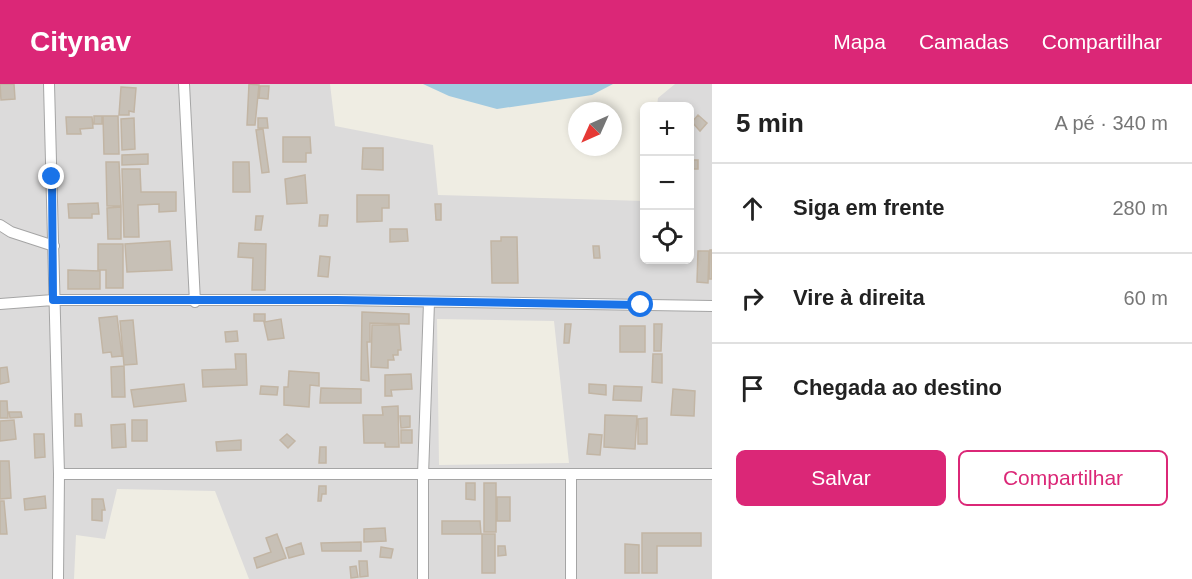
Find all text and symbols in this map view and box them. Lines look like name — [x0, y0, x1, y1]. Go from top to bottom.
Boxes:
text: Citynav — [30, 26, 131, 57]
text: Mapa — [833, 30, 886, 53]
text: Camadas — [919, 30, 1009, 53]
text: Compartilhar — [1042, 30, 1162, 53]
north arrow — [568, 102, 622, 156]
map controls — [640, 102, 694, 264]
button: + — [640, 102, 694, 156]
text: 5 min — [736, 108, 804, 138]
text: A pé · 340 m — [1055, 112, 1168, 134]
button: − — [640, 156, 694, 210]
route end — [38, 163, 64, 189]
icon: ahead — [736, 192, 769, 225]
text: Siga em frente — [793, 195, 945, 220]
text: 280 m — [1112, 197, 1168, 219]
button: locate — [640, 210, 694, 264]
icon: right — [736, 282, 769, 315]
text: Vire à direita — [793, 285, 925, 310]
text: 60 m — [1124, 287, 1168, 309]
route start — [627, 291, 653, 317]
icon: arrive — [736, 372, 769, 405]
text: Chegada ao destino — [793, 375, 1002, 400]
button: Salvar — [736, 450, 946, 506]
button: Compartilhar — [958, 450, 1168, 506]

